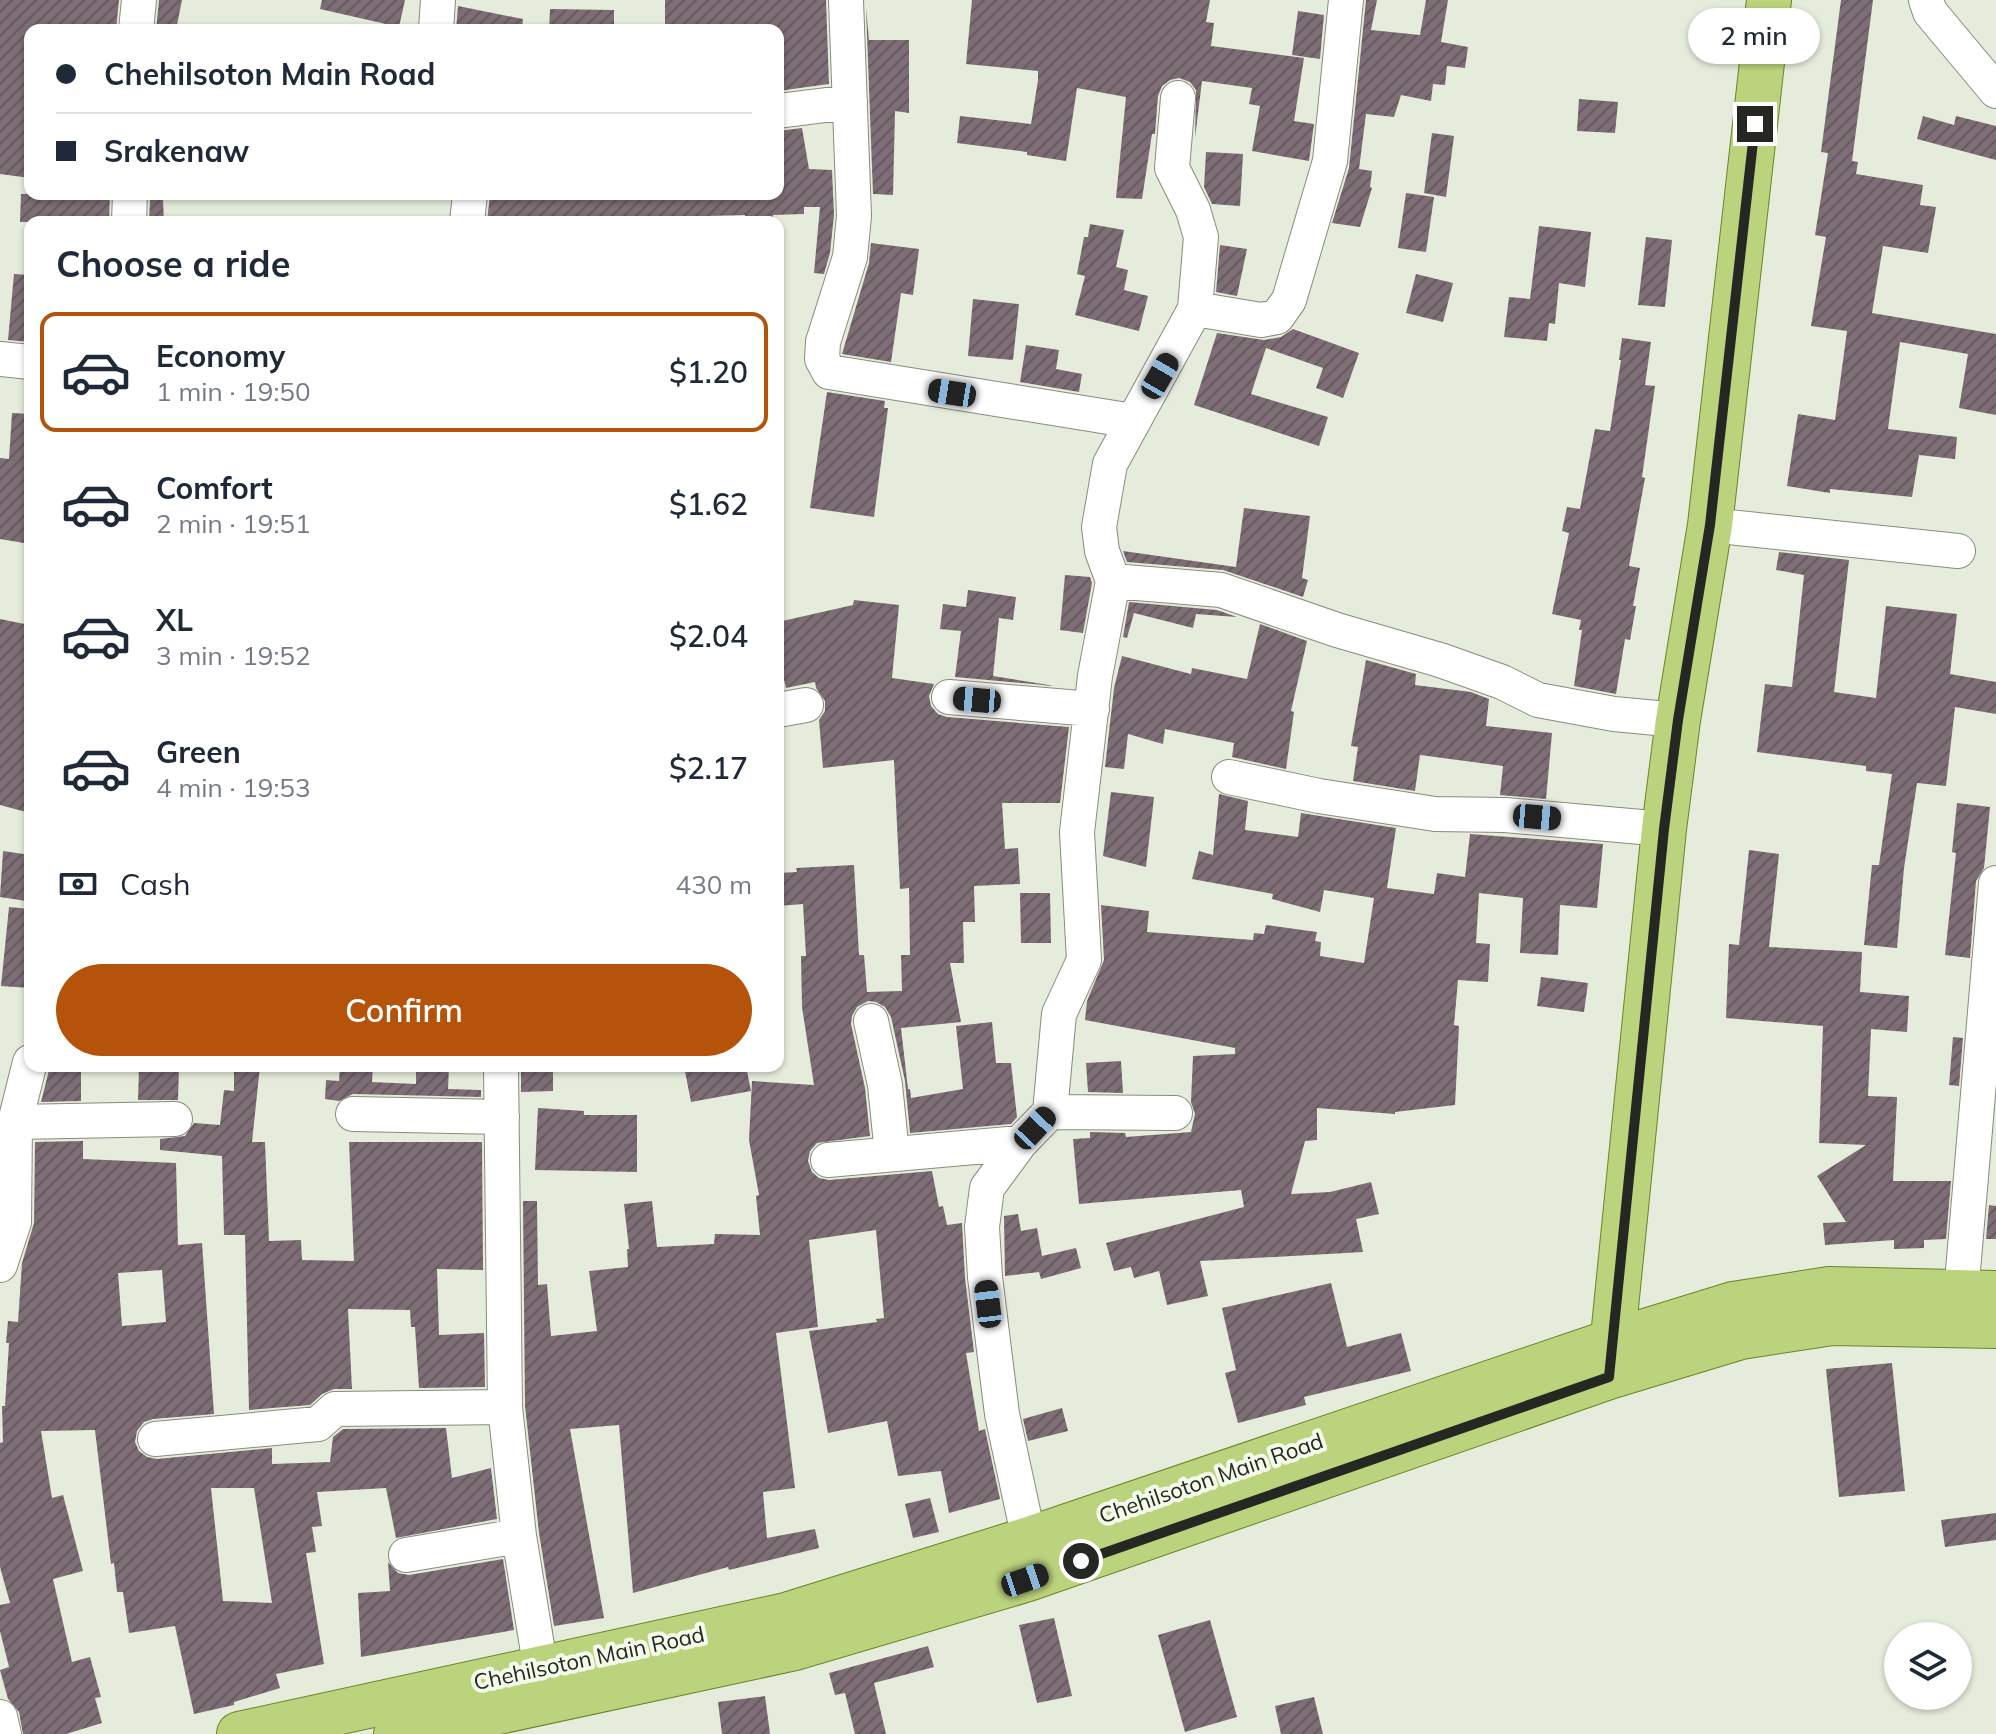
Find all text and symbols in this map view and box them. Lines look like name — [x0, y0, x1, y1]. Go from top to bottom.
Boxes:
callout: 2 min — [1689, 8, 1821, 64]
text: 2 min — [1720, 19, 1788, 52]
text: Chehilsoton Main Road — [104, 55, 435, 93]
route end — [1737, 106, 1773, 142]
text: Srakenaw — [104, 132, 249, 170]
text: Choose a ride — [56, 241, 290, 286]
icon: car — [60, 336, 132, 408]
text: Economy — [156, 337, 285, 375]
car — [1138, 349, 1182, 403]
text: $1.20 — [669, 353, 748, 391]
text: 1 min · 19:50 — [156, 375, 311, 408]
car — [926, 377, 978, 409]
icon: car — [60, 468, 132, 540]
text: Comfort — [156, 469, 273, 507]
text: $1.62 — [669, 485, 748, 523]
text: 2 min · 19:51 — [156, 507, 311, 540]
icon: car — [60, 600, 132, 672]
text: XL — [156, 601, 193, 639]
text: $2.04 — [669, 617, 748, 655]
text: 3 min · 19:52 — [156, 639, 311, 672]
car — [952, 686, 1002, 714]
icon: car — [60, 732, 132, 804]
text: Green — [156, 733, 241, 771]
text: $2.17 — [669, 749, 748, 787]
text: 4 min · 19:53 — [156, 771, 311, 804]
car — [1512, 803, 1562, 831]
icon: cash — [56, 862, 100, 906]
text: Cash — [120, 865, 191, 903]
text: 430 m — [676, 868, 752, 901]
button: Confirm — [56, 964, 752, 1056]
car — [1010, 1102, 1060, 1154]
car — [973, 1279, 1003, 1329]
street label: Chehilsoton Main Road — [1095, 1426, 1327, 1530]
route start — [1063, 1543, 1099, 1579]
car — [998, 1561, 1052, 1599]
street label: Chehilsoton Main Road — [471, 1620, 707, 1696]
map controls — [1884, 1622, 1972, 1710]
button: layers — [1884, 1622, 1972, 1710]

